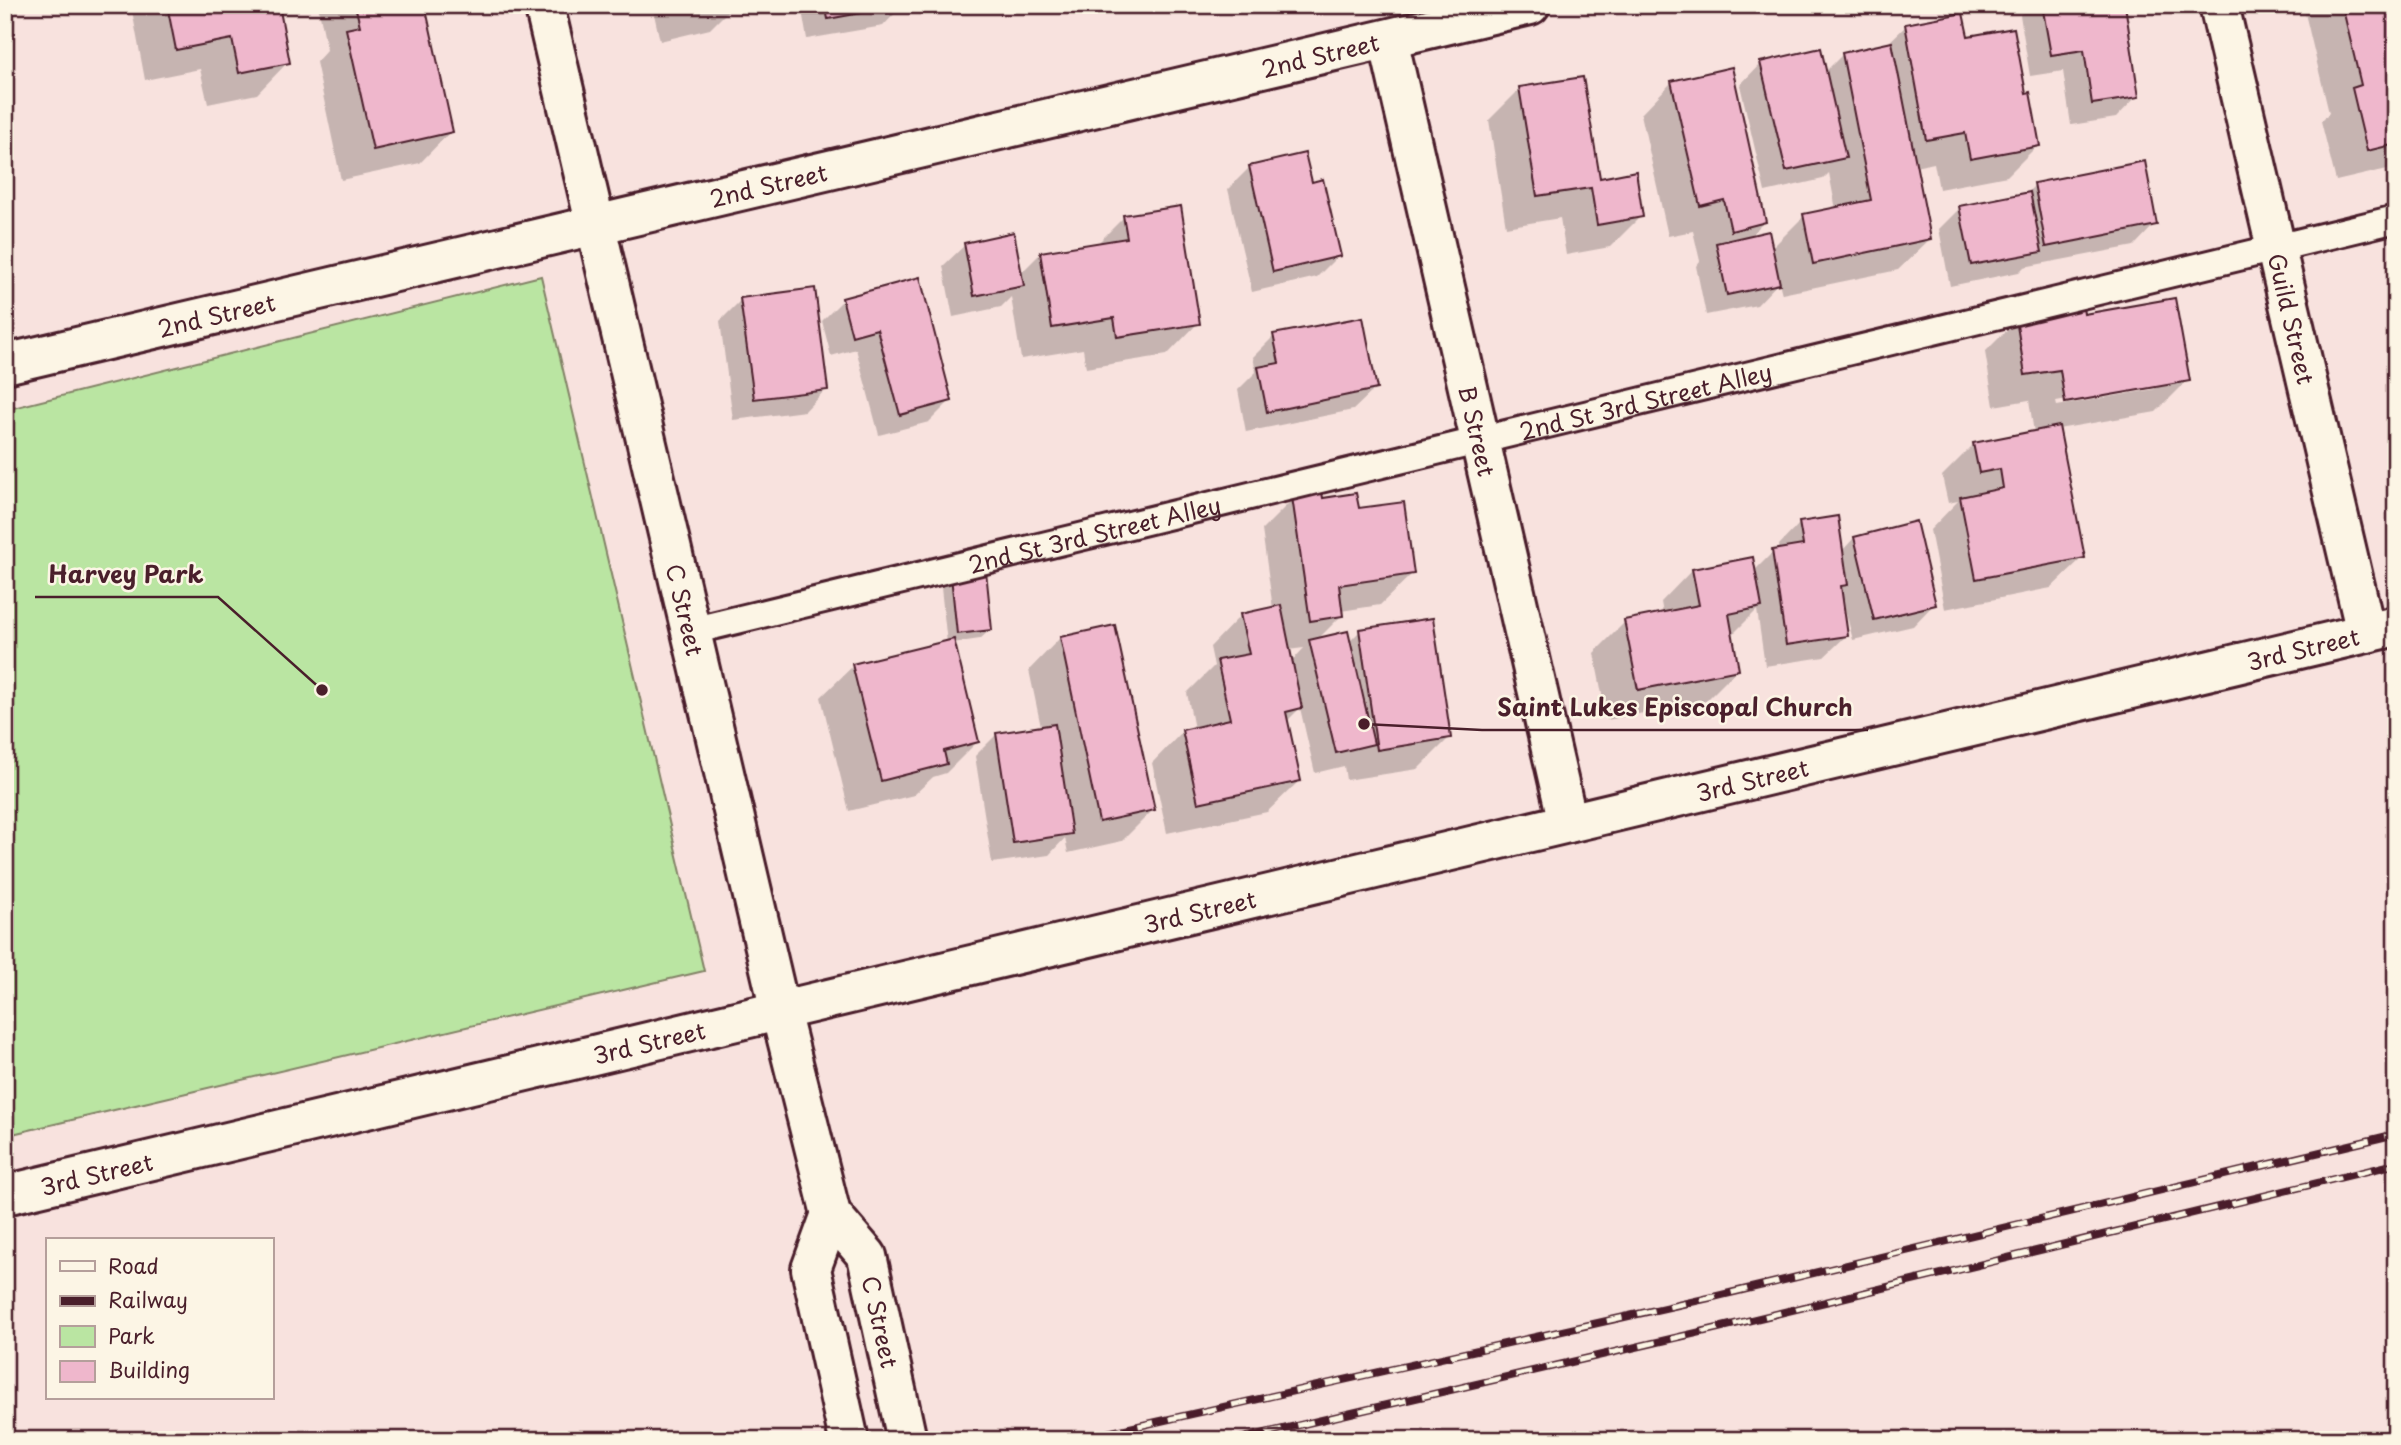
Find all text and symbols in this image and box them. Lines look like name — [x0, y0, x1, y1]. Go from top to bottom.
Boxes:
street label: 2nd Street — [1258, 24, 1382, 85]
street label: 2nd Street — [706, 154, 830, 215]
street label: Guild Street — [2260, 249, 2325, 388]
street label: 2nd Street — [154, 284, 279, 345]
street label: 2nd St 3rd Street Alley — [1516, 353, 1775, 448]
street label: B Street — [1451, 382, 1505, 480]
street label: 2nd St 3rd Street Alley — [964, 486, 1224, 581]
callout: Harvey Park — [35, 552, 218, 597]
text: Harvey Park — [48, 555, 204, 591]
street label: C Street — [658, 560, 714, 659]
street label: 3rd Street — [2243, 618, 2363, 678]
callout: Saint Lukes Episcopal Church — [1482, 685, 1868, 730]
text: Saint Lukes Episcopal Church — [1497, 688, 1853, 724]
street label: 3rd Street — [1692, 749, 1812, 809]
street label: 3rd Street — [1140, 880, 1259, 941]
street label: 3rd Street — [589, 1011, 709, 1072]
street label: 3rd Street — [37, 1143, 156, 1204]
legend — [46, 1238, 273, 1400]
text: Road — [108, 1249, 159, 1281]
street label: C Street — [854, 1272, 908, 1371]
text: Railway — [108, 1283, 188, 1315]
text: Park — [108, 1319, 155, 1351]
text: Building — [108, 1353, 190, 1385]

